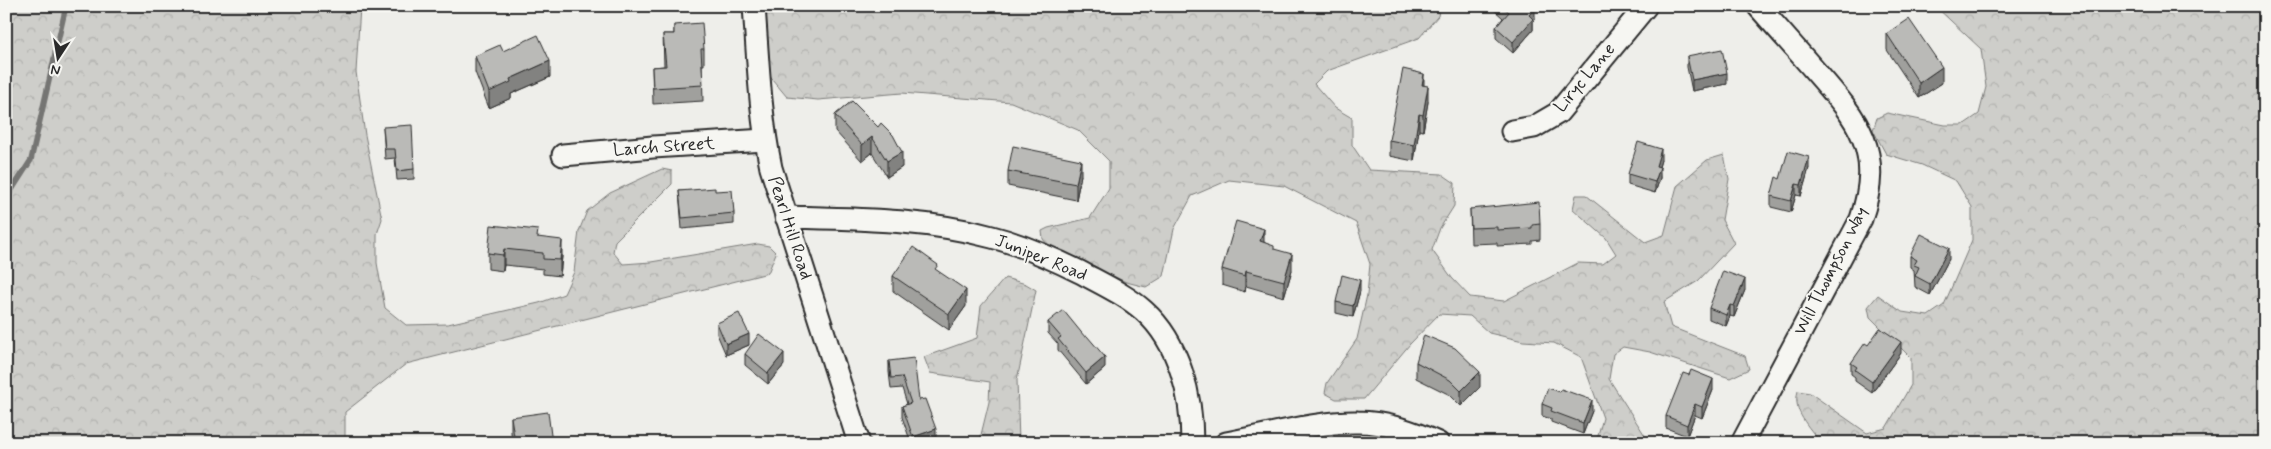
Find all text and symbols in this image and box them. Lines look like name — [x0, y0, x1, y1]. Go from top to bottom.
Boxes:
north arrow — [32, 32, 82, 82]
street label: Liryc Lane — [1549, 38, 1621, 118]
text: N — [49, 60, 62, 80]
street label: Larch Street — [612, 131, 716, 163]
street label: Pearl Hill Road — [762, 173, 818, 283]
street label: Will Thompson Way — [1788, 203, 1874, 339]
street label: Juniper Road — [991, 229, 1091, 287]

